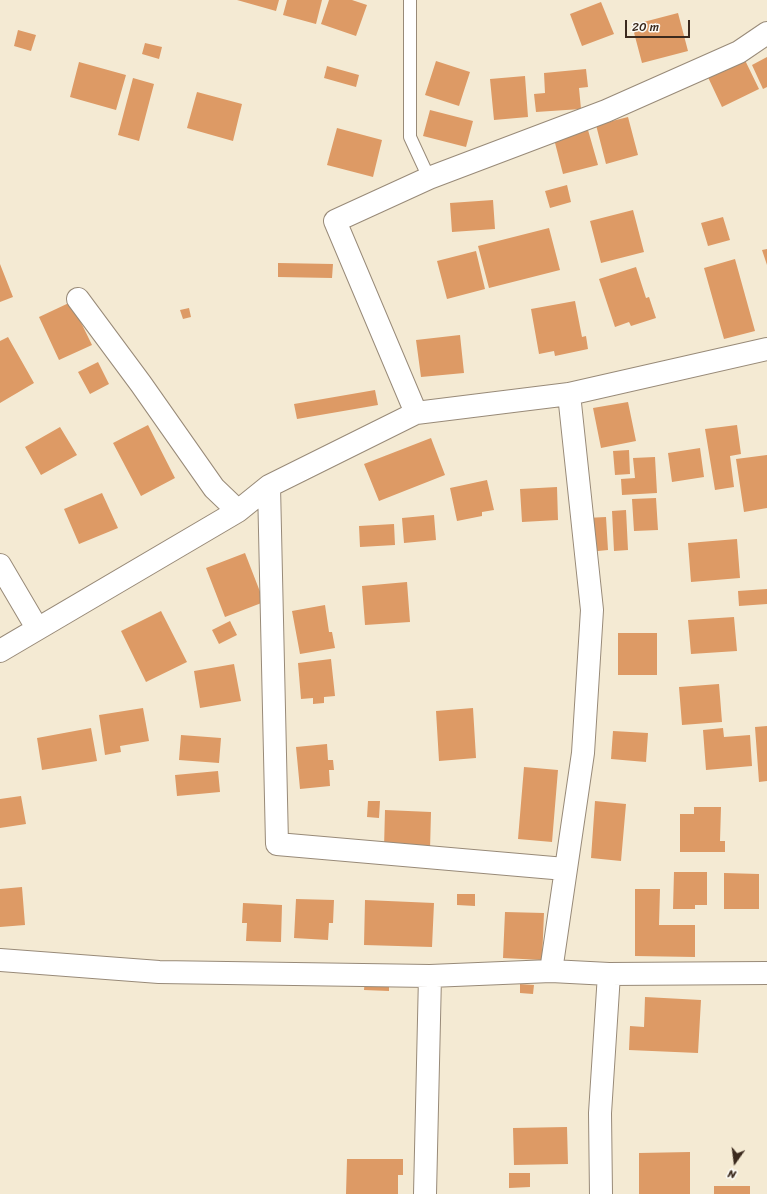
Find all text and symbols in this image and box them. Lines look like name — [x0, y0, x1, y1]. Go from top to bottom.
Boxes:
scale bar — [627, 12, 692, 38]
text: 20 m — [632, 16, 659, 38]
north arrow — [715, 1142, 755, 1182]
text: N — [726, 1164, 738, 1184]

